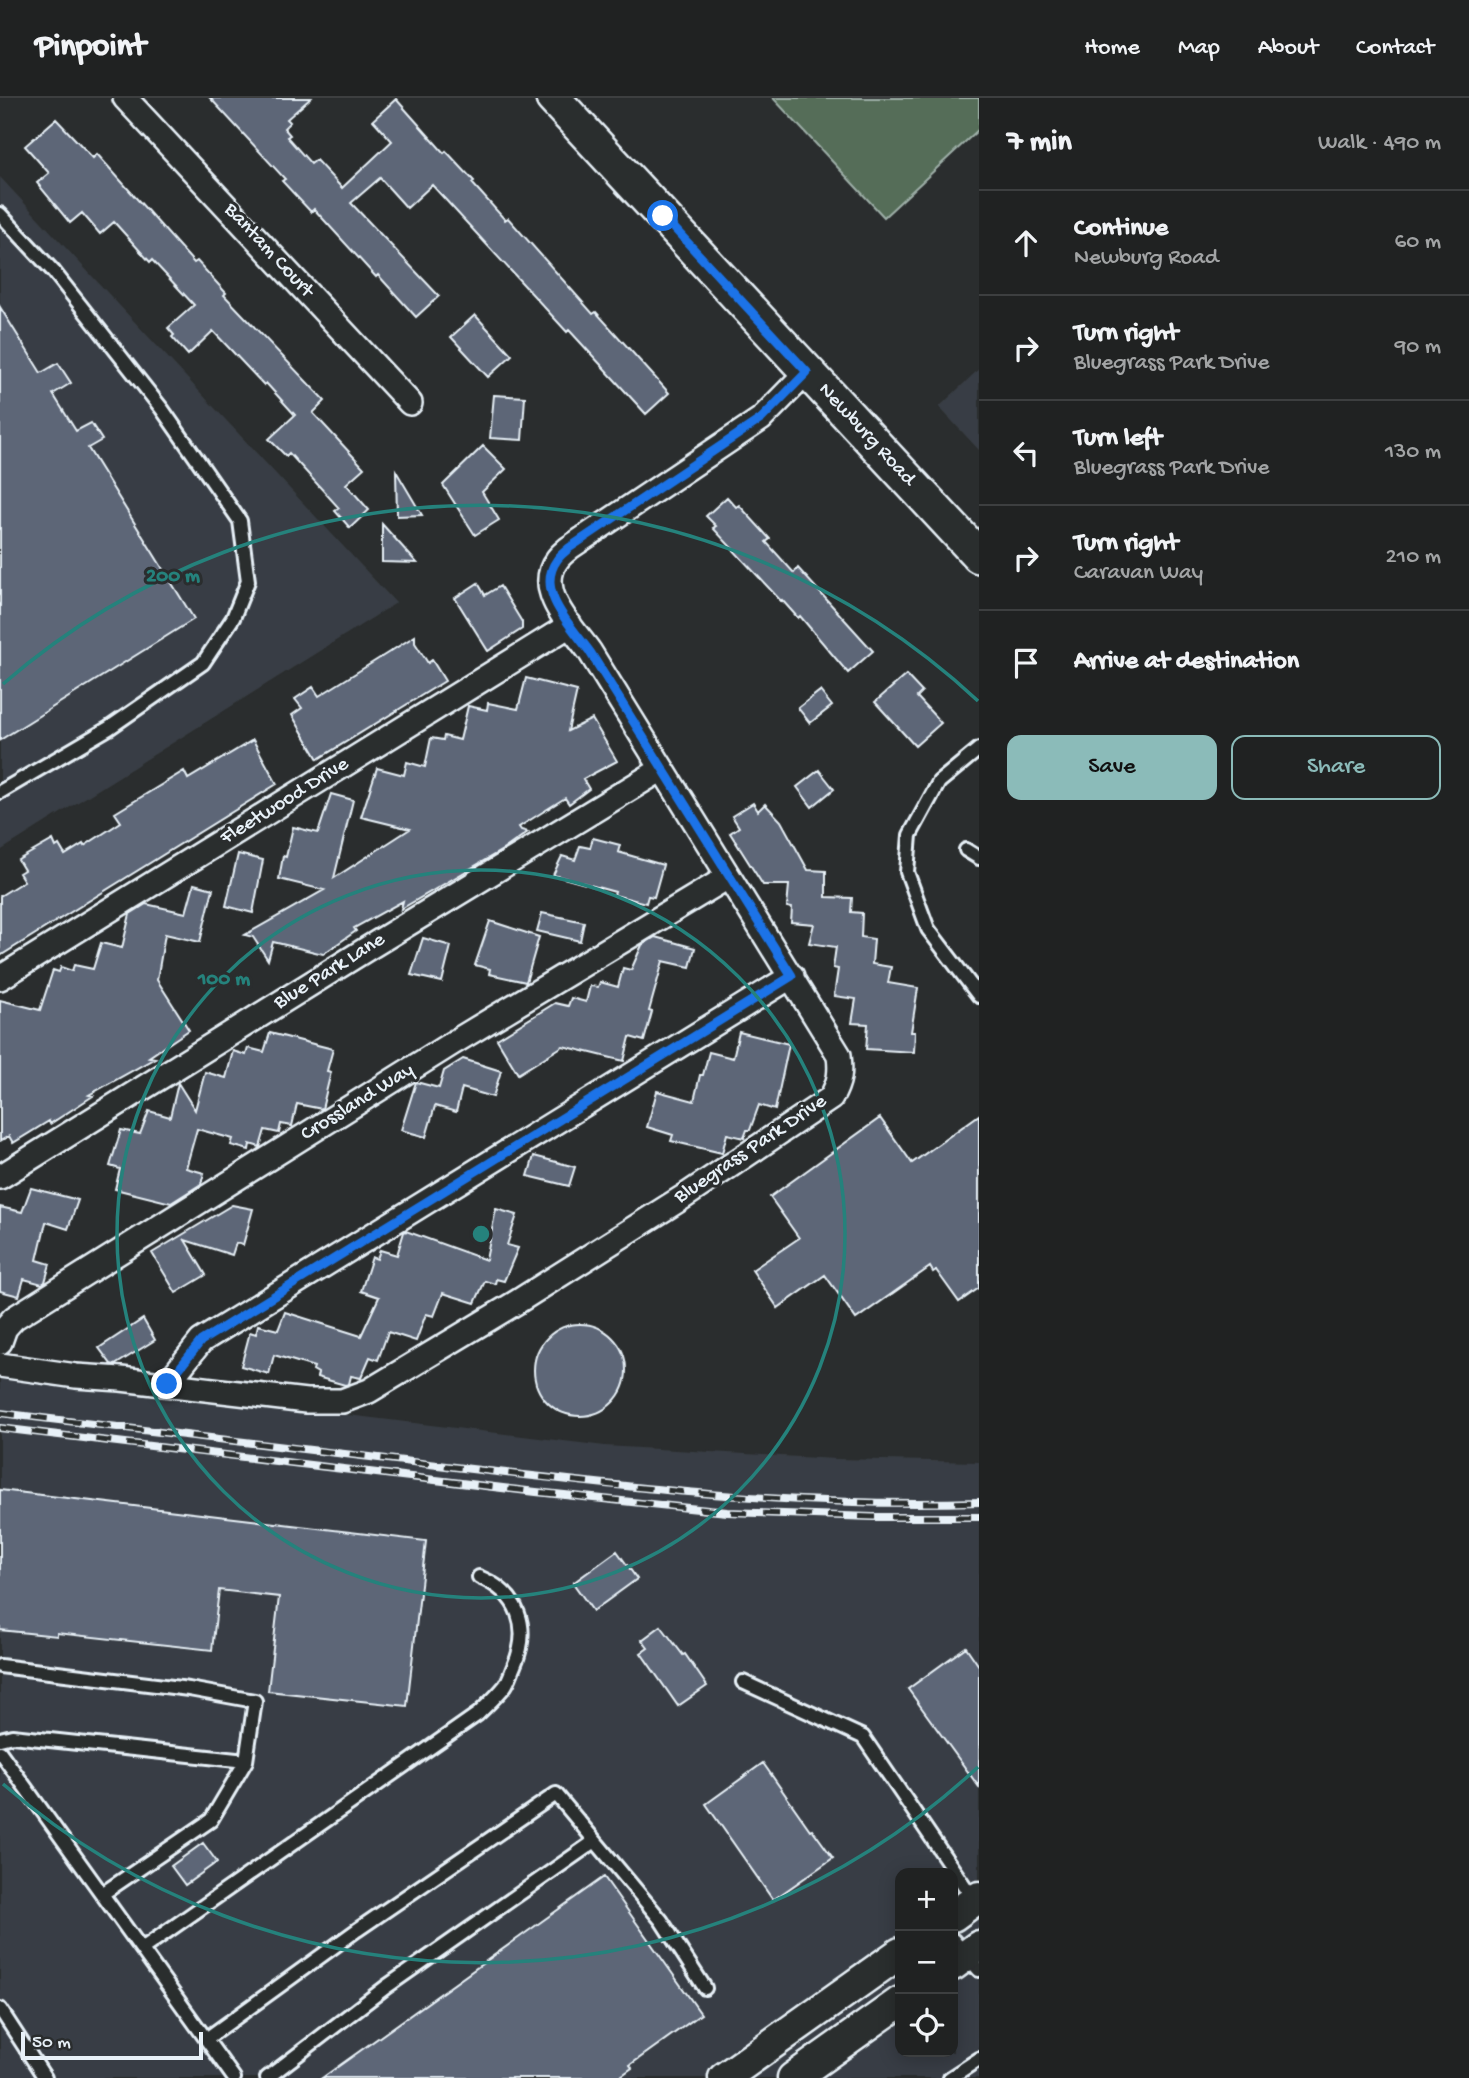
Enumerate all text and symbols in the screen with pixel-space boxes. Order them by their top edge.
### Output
text: Pinpoint [35,29,146,67]
text: Home [1084,34,1140,63]
text: Map [1178,34,1220,63]
text: About [1258,34,1318,63]
text: Contact [1356,34,1434,63]
text: 7 min [1007,126,1072,161]
text: Walk · 490 m [1318,130,1441,157]
street label: Bantam Court [217,198,320,305]
route start [647,200,678,231]
text: Continue [1074,214,1168,245]
icon: ahead [1007,224,1045,262]
text: 60 m [1395,229,1441,256]
text: Newburg Road [1074,245,1219,272]
text: Turn right [1074,319,1178,350]
icon: right [1007,329,1045,367]
text: 90 m [1395,334,1441,361]
text: Bluegrass Park Drive [1074,350,1269,377]
street label: Newburg Road [812,378,921,493]
text: Turn left [1074,424,1162,455]
icon: left [1007,434,1045,472]
text: 130 m [1385,439,1441,466]
text: Bluegrass Park Drive [1074,455,1269,482]
text: Turn right [1074,529,1178,560]
icon: right [1007,539,1045,577]
text: 210 m [1386,544,1441,571]
text: Caravan Way [1074,560,1203,587]
text: 200 m [146,565,200,590]
icon: arrive [1007,644,1045,682]
text: Arrive at destination [1074,647,1299,678]
button: Save [1007,735,1217,800]
button: Share [1231,735,1441,800]
street label: Fleetwood Drive [215,752,355,852]
street label: Blue Park Lane [269,927,391,1017]
text: 100 m [197,968,250,993]
street label: Crossland Way [297,1058,419,1148]
street label: Bluegrass Park Drive [669,1089,833,1211]
centre of rings [469,1222,493,1246]
route end [151,1368,182,1399]
map controls [895,1868,958,2057]
button: + [895,1868,958,1931]
button: − [895,1931,958,1994]
button: locate [895,1994,958,2057]
scale bar [21,2029,203,2061]
text: 50 m [32,2032,71,2055]

